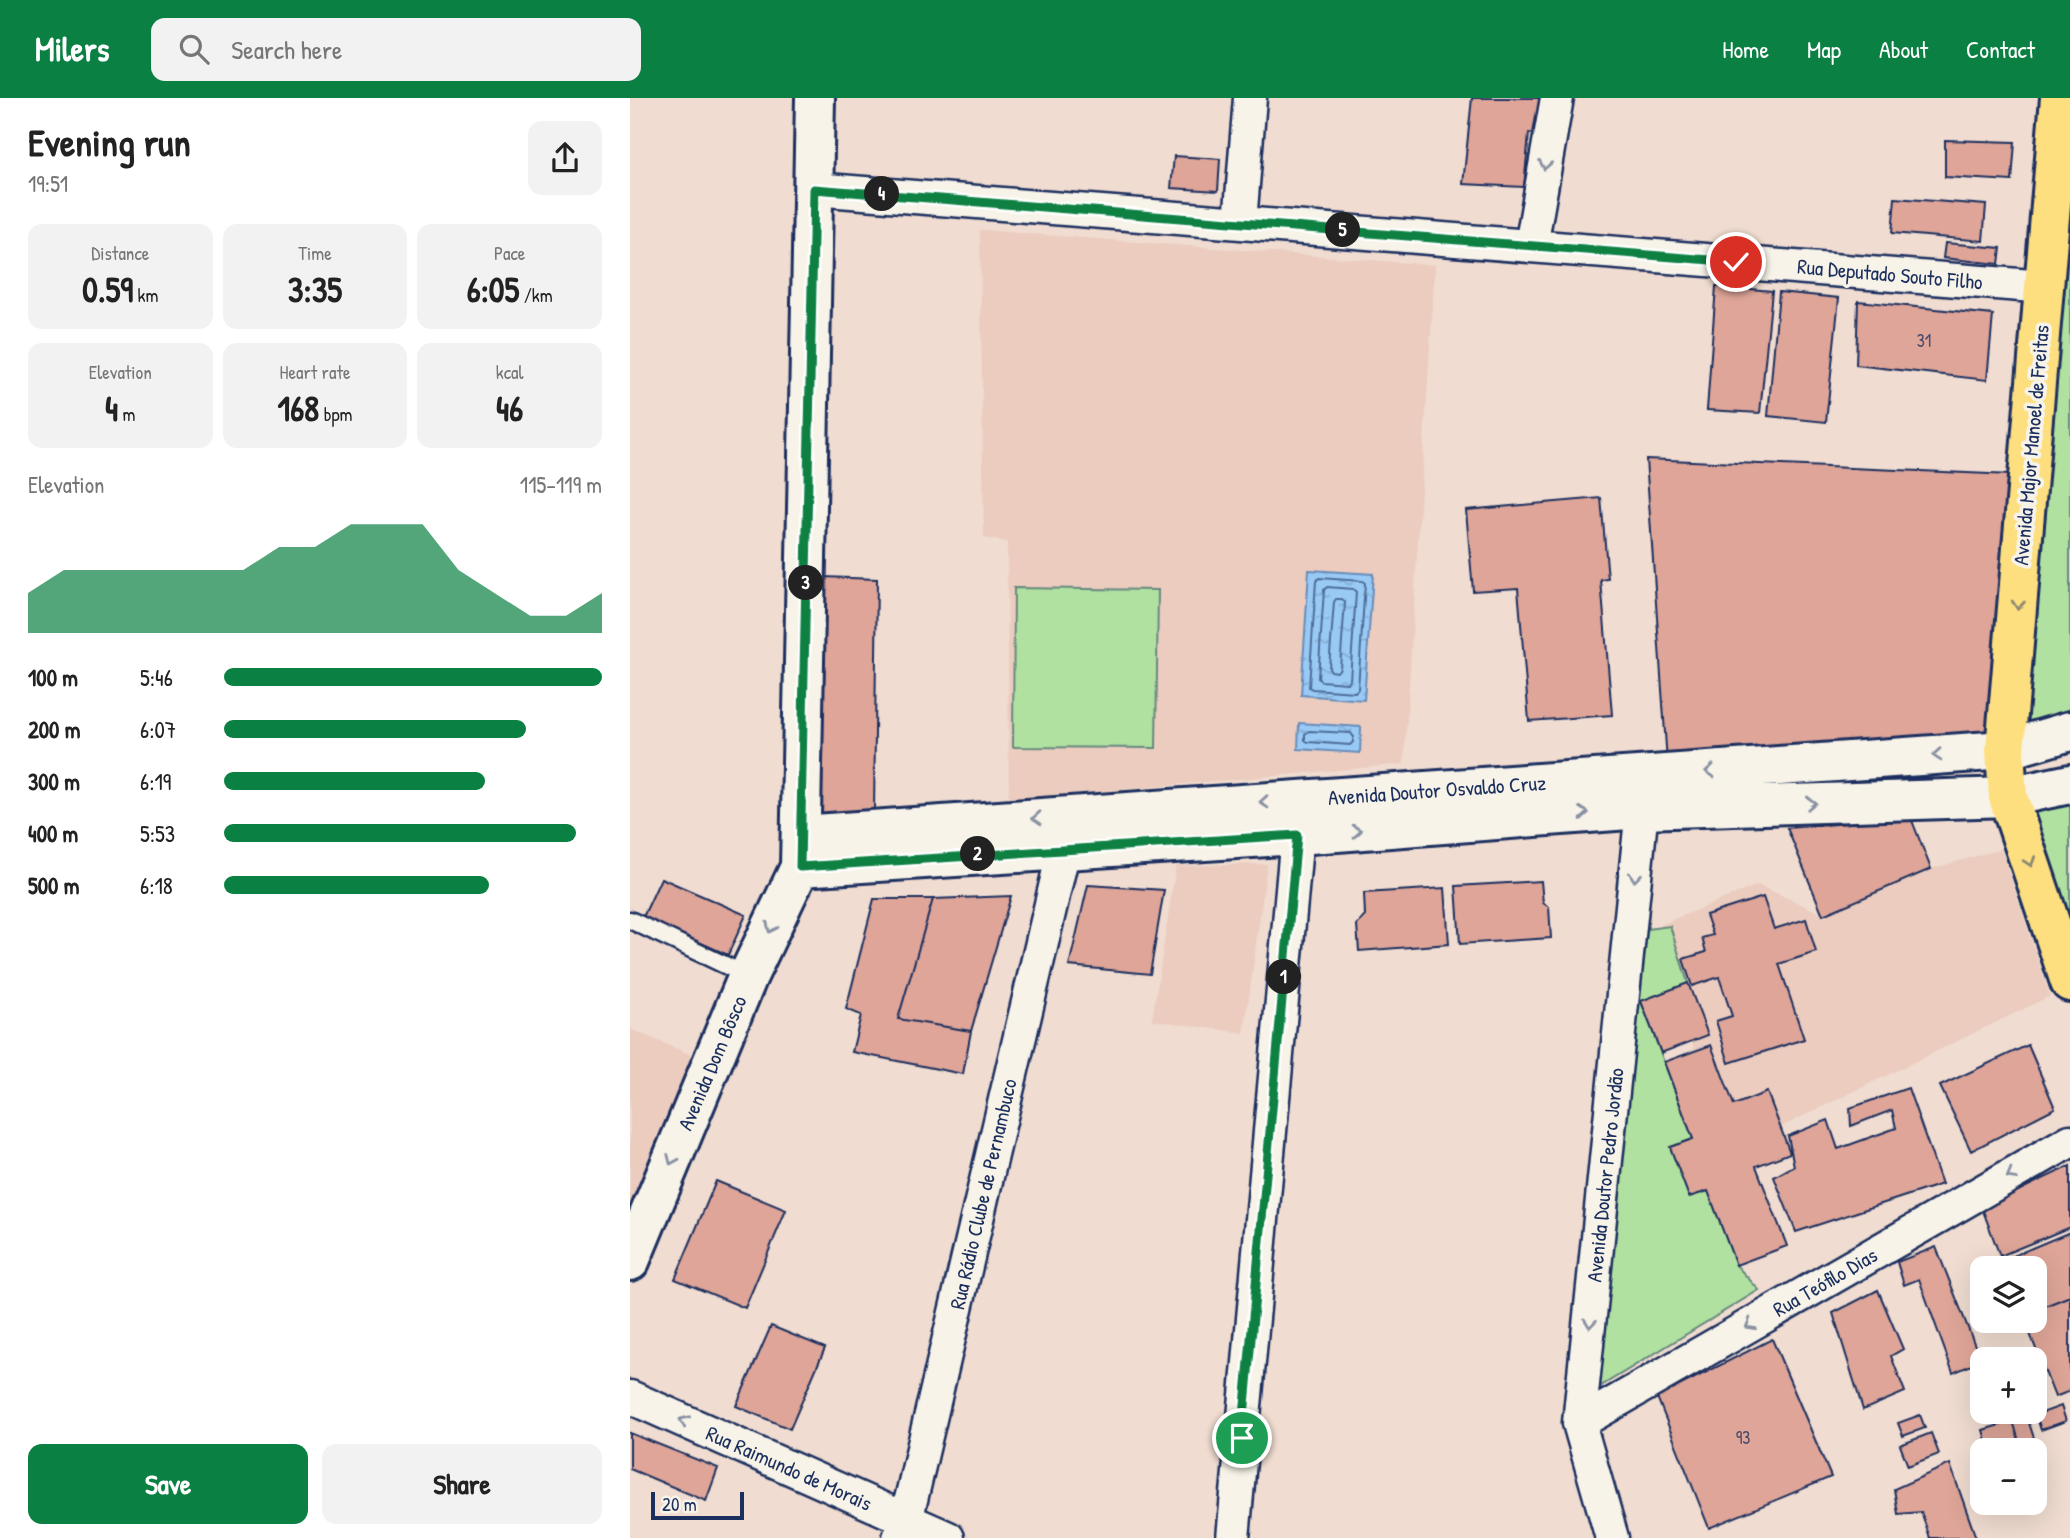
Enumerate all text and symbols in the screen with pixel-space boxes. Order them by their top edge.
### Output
search box [151,18,641,81]
text: Milers [35,27,109,71]
icon: search [175,30,213,68]
text: Search here [231,32,342,67]
text: Home [1722,33,1769,65]
text: Map [1807,33,1841,65]
text: About [1879,33,1928,65]
text: Contact [1966,33,2035,65]
text: Evening run [28,116,191,168]
button: share [528,121,602,195]
one-way arrow [1538,159,1553,171]
text: 19:51 [28,168,68,199]
pin: 4 [864,176,900,212]
text: 4 [878,180,885,206]
pin: 5 [1326,212,1360,248]
text: 5 [1338,216,1347,242]
pin [1706,232,1766,292]
text: Distance [91,240,149,266]
text: Time [298,240,332,266]
text: Pace [494,240,525,266]
icon: check [1717,243,1755,281]
street label: Rua Deputado Souto Filho [1796,251,1984,297]
text: 0.59 [82,266,133,313]
text: 3:35 [288,266,342,313]
text: 6:05 [467,266,519,313]
text: km [133,282,158,308]
text: /km [519,282,553,308]
street label: Avenida Major Manoel de Freitas [2006,324,2056,566]
house number: 31 [1917,328,1931,353]
text: Elevation [89,359,152,385]
text: Heart rate [280,359,350,385]
text: kcal [496,359,524,385]
text: 4 [105,385,118,432]
text: 168 [277,385,319,432]
text: 46 [496,385,523,432]
text: m [118,401,136,427]
text: bpm [319,401,353,427]
text: Elevation [28,469,104,500]
text: 115–119 m [520,469,602,500]
pin: 3 [788,566,824,601]
text: 3 [801,569,810,595]
one-way arrow [2011,600,2026,611]
text: 100 m [28,662,78,693]
text: 5:46 [140,662,173,693]
text: 200 m [28,714,80,745]
text: 6:07 [140,714,176,745]
one-way arrow [1932,747,1943,762]
one-way arrow [1705,763,1716,778]
text: 300 m [28,766,80,797]
text: 6:19 [140,766,171,797]
street label: Avenida Doutor Osvaldo Cruz [1327,768,1547,812]
one-way arrow [1258,794,1269,809]
one-way arrow [1806,796,1817,811]
one-way arrow [1579,806,1590,821]
one-way arrow [1031,810,1042,825]
text: 400 m [28,818,78,849]
text: 5:53 [140,818,175,849]
one-way arrow [1352,824,1363,839]
pin: 2 [960,836,996,872]
text: 2 [973,840,982,866]
one-way arrow [2021,855,2036,867]
text: 500 m [28,870,79,901]
text: 6:18 [140,870,173,901]
one-way arrow [1628,872,1643,883]
one-way arrow [765,921,779,933]
pin: 1 [1266,960,1302,994]
text: 1 [1280,963,1287,989]
street label: Avenida Dom Bôsco [671,991,753,1135]
street label: Avenida Doutor Pedro Jordão [1579,1067,1631,1283]
street label: Rua Rádio Clube de Pernambuco [942,1076,1024,1312]
one-way arrow [666,1153,680,1165]
one-way arrow [2005,1167,2018,1180]
street label: Rua Teófilo Dias [1768,1240,1882,1324]
map controls [1970,1256,2047,1515]
button: layers [1970,1256,2047,1333]
one-way arrow [1582,1317,1597,1328]
one-way arrow [1744,1317,1757,1330]
button: + [1970,1347,2047,1424]
pin [1212,1408,1272,1468]
one-way arrow [679,1415,691,1429]
street label: Rua Raimundo de Morais [702,1418,876,1518]
icon: arrive [1223,1419,1261,1457]
house number: 93 [1736,1425,1750,1450]
button: − [1970,1438,2047,1515]
button: Save [28,1444,308,1524]
button: Share [322,1444,602,1524]
scale bar [651,1489,744,1521]
text: 20 m [662,1491,697,1517]

